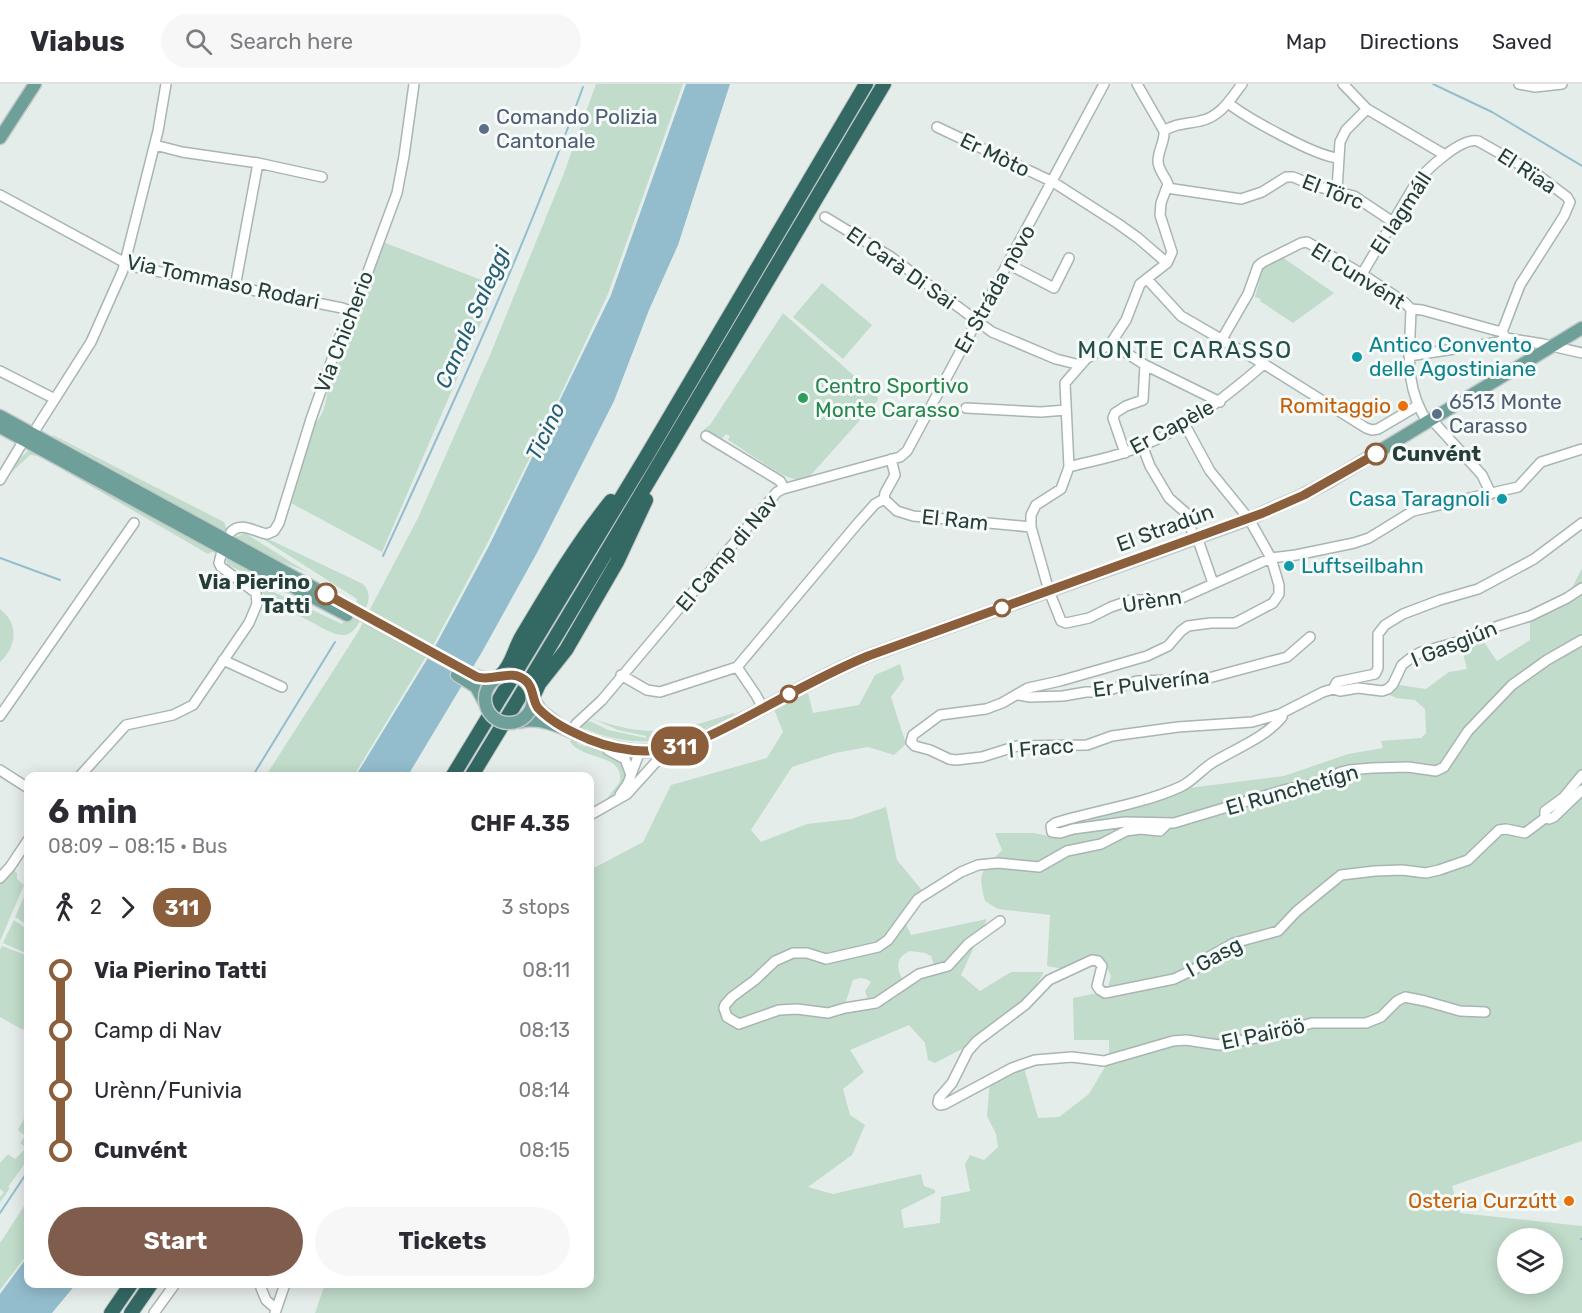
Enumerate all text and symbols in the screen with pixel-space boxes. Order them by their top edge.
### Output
search box [161,14,581,68]
text: Viabus [30,25,125,58]
icon: search [182,25,215,58]
text: Search here [230,28,353,55]
text: Map [1286,29,1327,54]
text: Directions [1360,29,1459,54]
text: Saved [1492,29,1552,54]
place label: Comando Polizia Cantonale [496,104,658,153]
marker: Comando Polizia Cantonale [477,122,491,136]
street label: Er Mòto [956,127,1034,182]
street label: El Rïaa [1493,142,1561,199]
street label: El Iagmáll [1365,167,1436,259]
street label: El Törc [1299,168,1368,215]
street label: Er Stráda nòvo [949,220,1040,357]
street label: El Carà Di Sai [842,221,961,314]
street label: El Cunvént [1307,237,1410,314]
water label: Canale Saleggi [429,241,516,392]
street label: Via Tommaso Rodari [124,249,322,314]
street label: Via Chicherio [309,267,378,396]
place label: Antico Convento delle Agostiniane [1369,332,1536,381]
district label: MONTE CARASSO [1077,336,1293,364]
marker: Antico Convento delle Agostiniane [1350,350,1364,364]
place label: Centro Sportivo Monte Carasso [815,373,969,422]
place label: 6513 Monte Carasso [1449,389,1562,438]
marker: Centro Sportivo Monte Carasso [796,391,810,405]
place label: Romitaggio [1280,393,1391,418]
street label: Er Capèle [1125,394,1218,459]
water label: Ticino [520,398,571,465]
marker: Romitaggio [1396,399,1410,413]
marker: 6513 Monte Carasso [1430,407,1444,421]
place label: Cunvént [1392,441,1481,466]
marker: Cunvént [1365,443,1387,465]
place label: Casa Taragnoli [1349,486,1490,511]
street label: El Camp di Nav [670,489,783,616]
marker: Casa Taragnoli [1495,492,1509,506]
street label: El Stradún [1113,498,1217,557]
street label: El Ram [920,504,990,535]
place label: Luftseilbahn [1301,553,1424,578]
marker: Luftseilbahn [1282,559,1296,573]
place label: Via Pierino Tatti [198,569,310,618]
marker: Via Pierino Tatti [315,583,337,605]
street label: Urènn [1120,583,1183,618]
unlabelled marker [993,599,1011,617]
street label: I Gasgiún [1407,615,1500,672]
street label: Er Pulverína [1091,663,1211,702]
unlabelled marker [780,685,798,703]
line badge: 311 [646,726,714,766]
street label: I Fracc [1007,732,1075,763]
text: 311 [663,734,697,759]
street label: El Runchetígn [1223,759,1361,820]
text: 6 min [48,792,137,831]
text: CHF 4.35 [470,810,570,837]
text: 08:09 – 08:15 · Bus [48,834,227,858]
icon: walk [48,891,81,924]
icon: forward [111,891,144,924]
text: 2 [90,895,102,919]
text: 311 [165,895,199,920]
text: 3 stops [501,895,570,919]
street label: I Gasg [1181,931,1246,982]
text: Via Pierino Tatti [94,957,267,984]
text: 08:11 [522,958,570,982]
street label: El Pairöö [1219,1012,1307,1055]
text: Camp di Nav [94,1017,222,1044]
text: 08:13 [519,1018,570,1042]
text: Urènn/Funivia [94,1077,242,1104]
text: 08:14 [518,1078,570,1102]
text: Cunvént [94,1137,187,1164]
text: 08:15 [519,1138,570,1162]
place label: Osteria Curzútt [1408,1188,1557,1213]
marker: Osteria Curzútt [1562,1194,1576,1208]
button: Start [48,1207,303,1276]
button: Tickets [315,1207,570,1276]
map controls [1497,1228,1563,1294]
button: layers [1497,1228,1563,1294]

